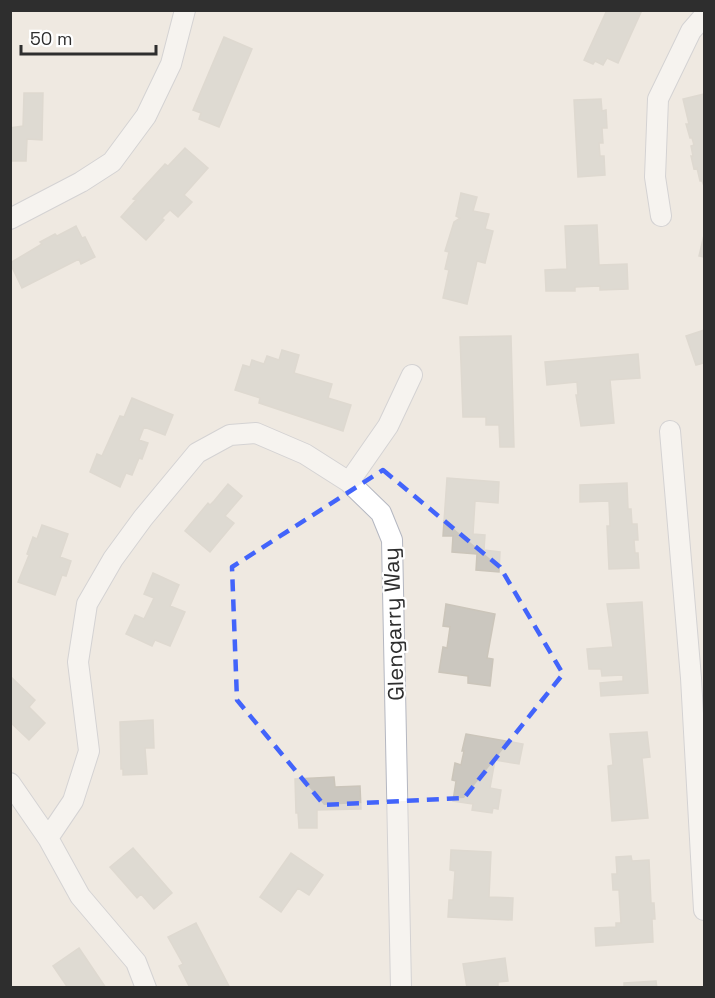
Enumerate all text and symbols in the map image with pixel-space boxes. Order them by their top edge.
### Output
scale bar [21,18,156,56]
text: 50 m [30,27,72,50]
street label: Glengarry Way [376,547,410,701]

